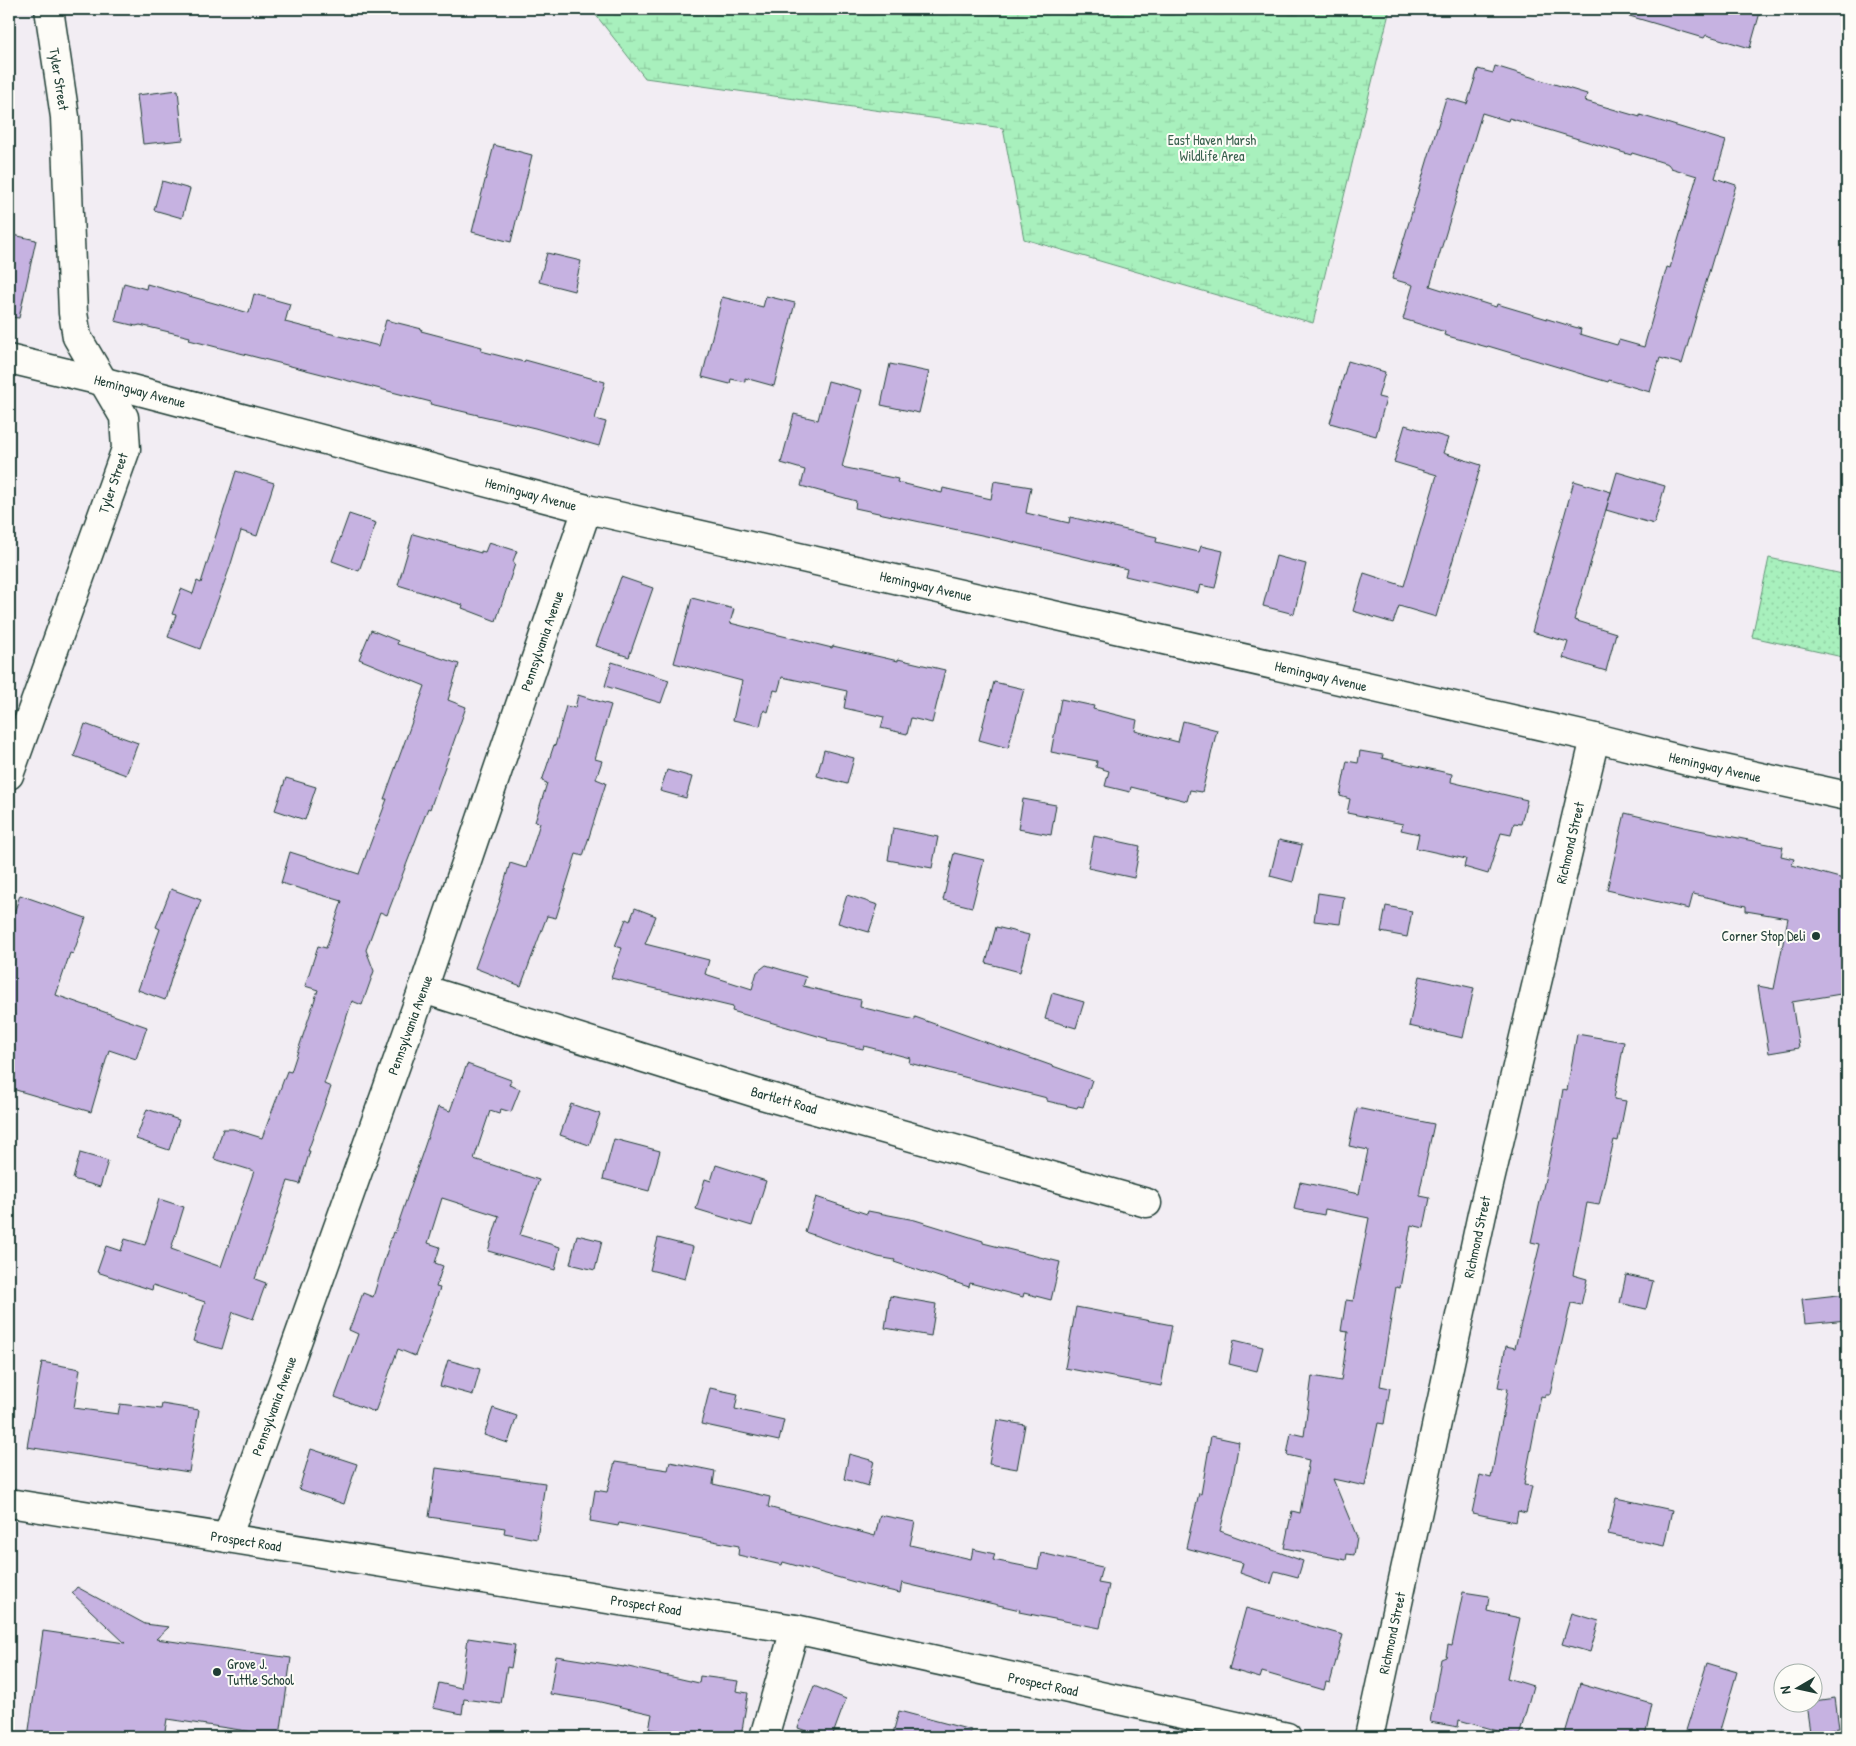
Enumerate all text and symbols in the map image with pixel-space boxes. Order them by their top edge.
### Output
street label: Tyler Street [44,46,74,112]
park label: East Haven Marsh Wildlife Area [1168,130,1256,165]
street label: Hemingway Avenue [92,369,188,413]
street label: Tyler Street [93,450,133,516]
street label: Hemingway Avenue [483,472,579,516]
street label: Hemingway Avenue [878,566,974,606]
street label: Pennsylvania Avenue [515,588,569,694]
street label: Hemingway Avenue [1273,656,1369,696]
street label: Hemingway Avenue [1667,747,1763,787]
street label: Richmond Street [1551,800,1588,886]
place label: Corner Stop Deli [1722,926,1806,946]
marker: Corner Stop Deli [1810,930,1822,942]
street label: Pennsylvania Avenue [383,972,437,1078]
street label: Bartlett Road [749,1081,820,1118]
street label: Richmond Street [1459,1194,1495,1280]
street label: Pennsylvania Avenue [247,1353,301,1459]
street label: Prospect Road [209,1526,283,1557]
street label: Prospect Road [609,1590,683,1621]
street label: Richmond Street [1374,1590,1410,1676]
place label: Grove J. Tuttle School [227,1654,294,1689]
north arrow [1774,1664,1824,1714]
marker: Grove J. Tuttle School [211,1666,223,1678]
street label: Prospect Road [1006,1667,1080,1701]
text: N [1775,1684,1795,1695]

